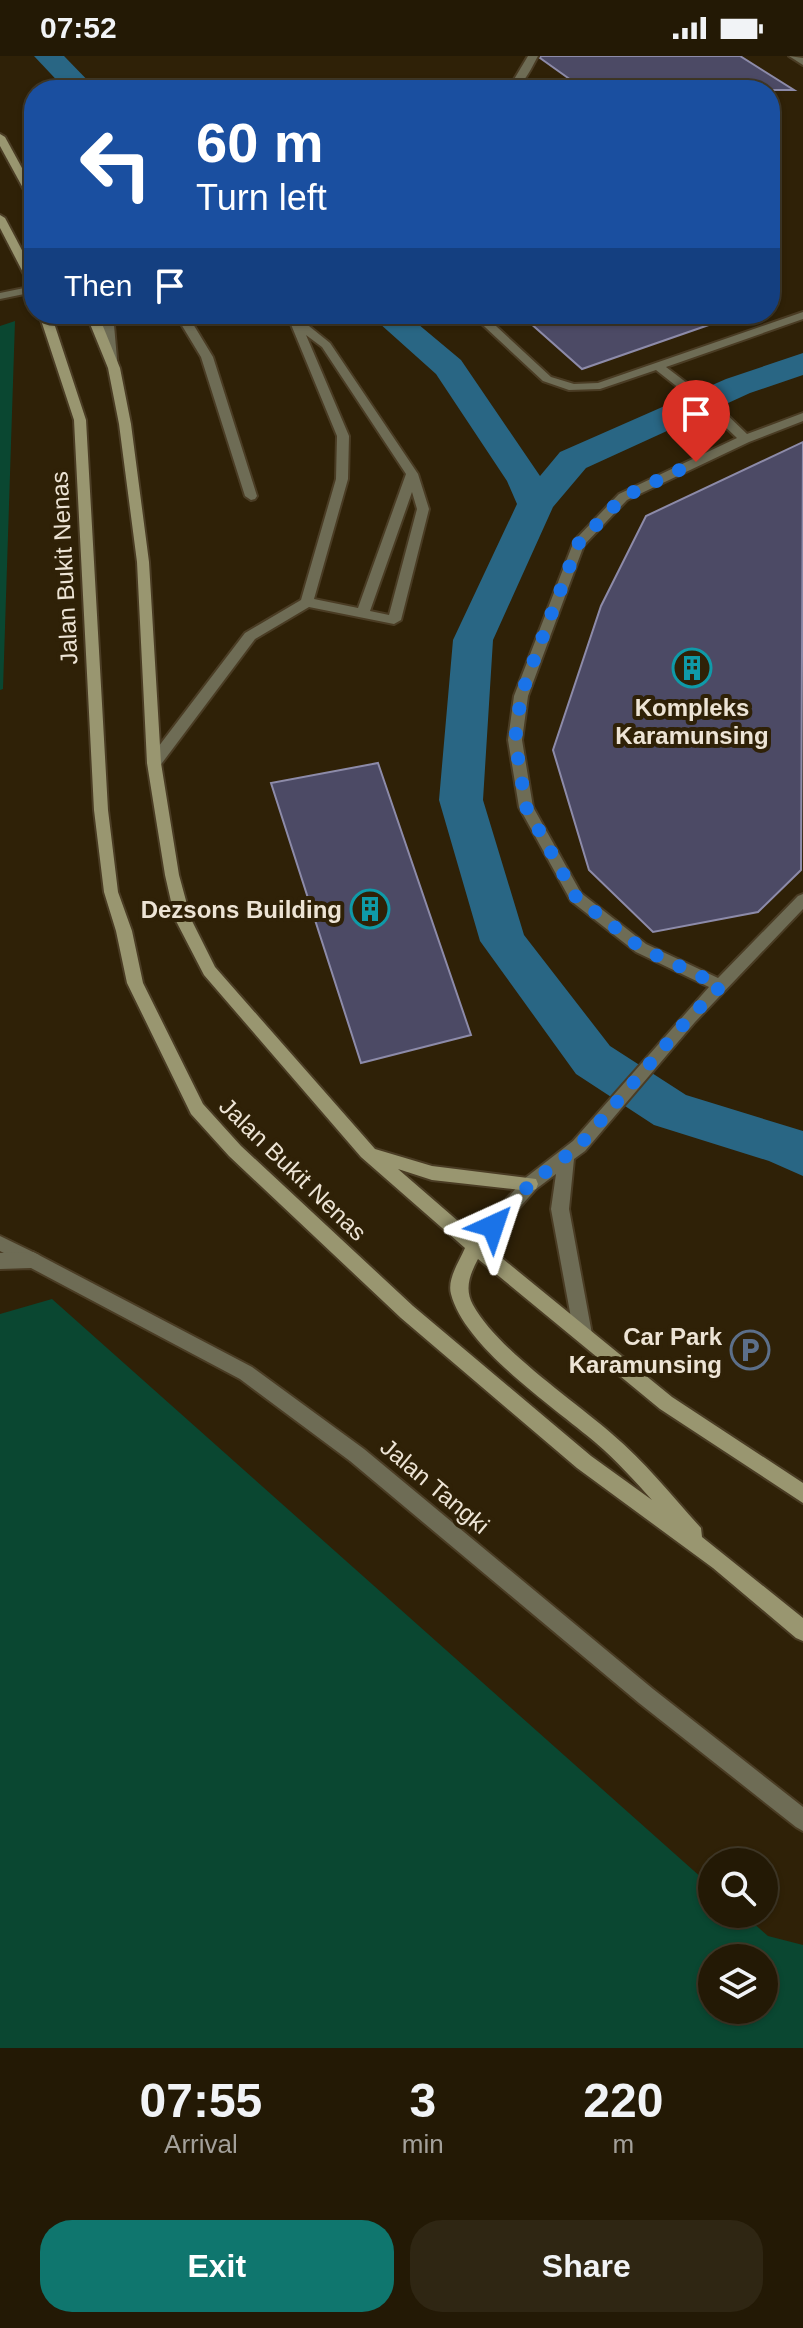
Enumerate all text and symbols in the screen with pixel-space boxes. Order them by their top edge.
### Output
text: 07:52 [40,11,117,44]
text: 60 m [196,111,324,174]
icon: left [64,112,168,216]
text: Turn left [196,177,327,218]
icon: arrive [148,264,192,308]
text: Then [64,269,132,302]
pin [662,380,730,462]
icon: arrive [674,392,718,436]
street label: Jalan Bukit Nenas [45,471,83,665]
building icon: Kompleks Karamunsing [671,647,713,689]
place label: Kompleks Karamunsing [615,694,769,749]
building icon: Dezsons Building [349,888,391,930]
place label: Dezsons Building [141,896,342,923]
street label: Jalan Bukit Nenas [214,1092,372,1246]
position arrow [451,1184,535,1268]
place label: Car Park Karamunsing [569,1323,723,1378]
parking icon: Car Park Karamunsing [729,1329,771,1371]
street label: Jalan Tangki [375,1433,495,1539]
map controls [698,1848,778,2024]
button: search [698,1848,778,1928]
button: layers [698,1944,778,2024]
text: 07:55 [140,2074,262,2127]
text: 3 [409,2074,436,2127]
text: 220 [583,2074,663,2127]
text: Arrival [164,2129,238,2159]
text: min [402,2129,444,2159]
text: m [613,2129,634,2159]
button: Exit [40,2220,394,2312]
button: Share [410,2220,763,2312]

